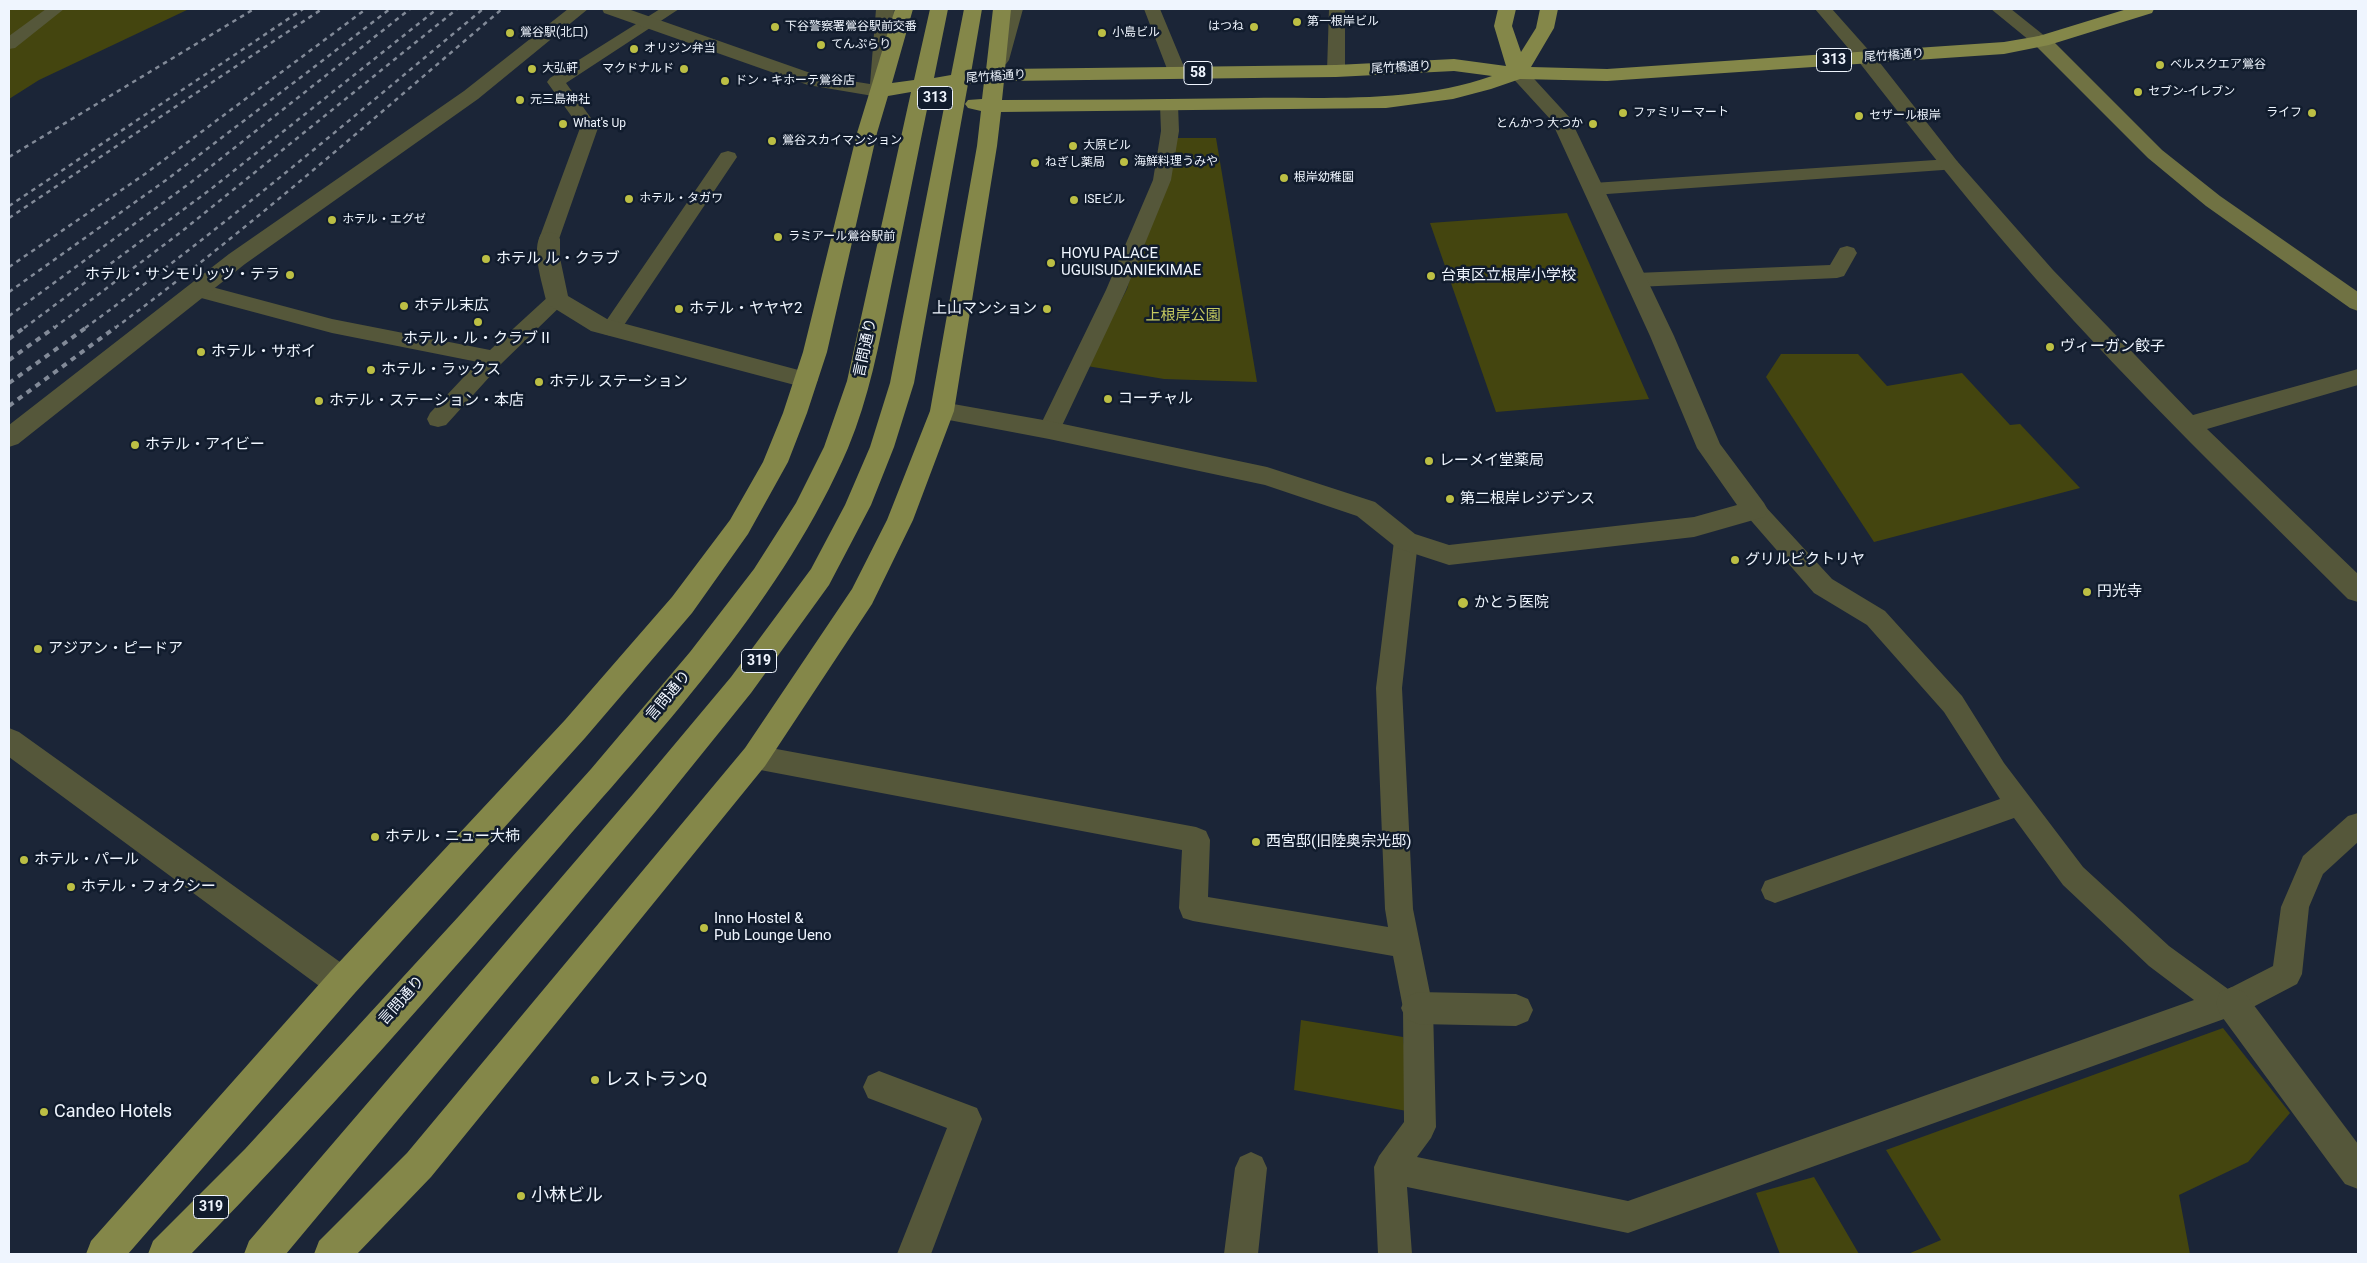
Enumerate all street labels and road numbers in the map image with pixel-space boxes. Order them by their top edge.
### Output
street label: 尾竹橋通り [1864,47,1924,65]
road number: 313 [1816,48,1852,72]
street label: 尾竹橋通り [1371,59,1431,77]
road number: 58 [1184,62,1212,84]
street label: 尾竹橋通り [966,68,1026,86]
road number: 313 [918,86,952,110]
street label: 言問通り [851,317,881,379]
road number: 319 [742,649,776,672]
street label: 言問通り [643,667,695,725]
street label: 言問通り [375,973,429,1029]
road number: 319 [194,1196,228,1218]

